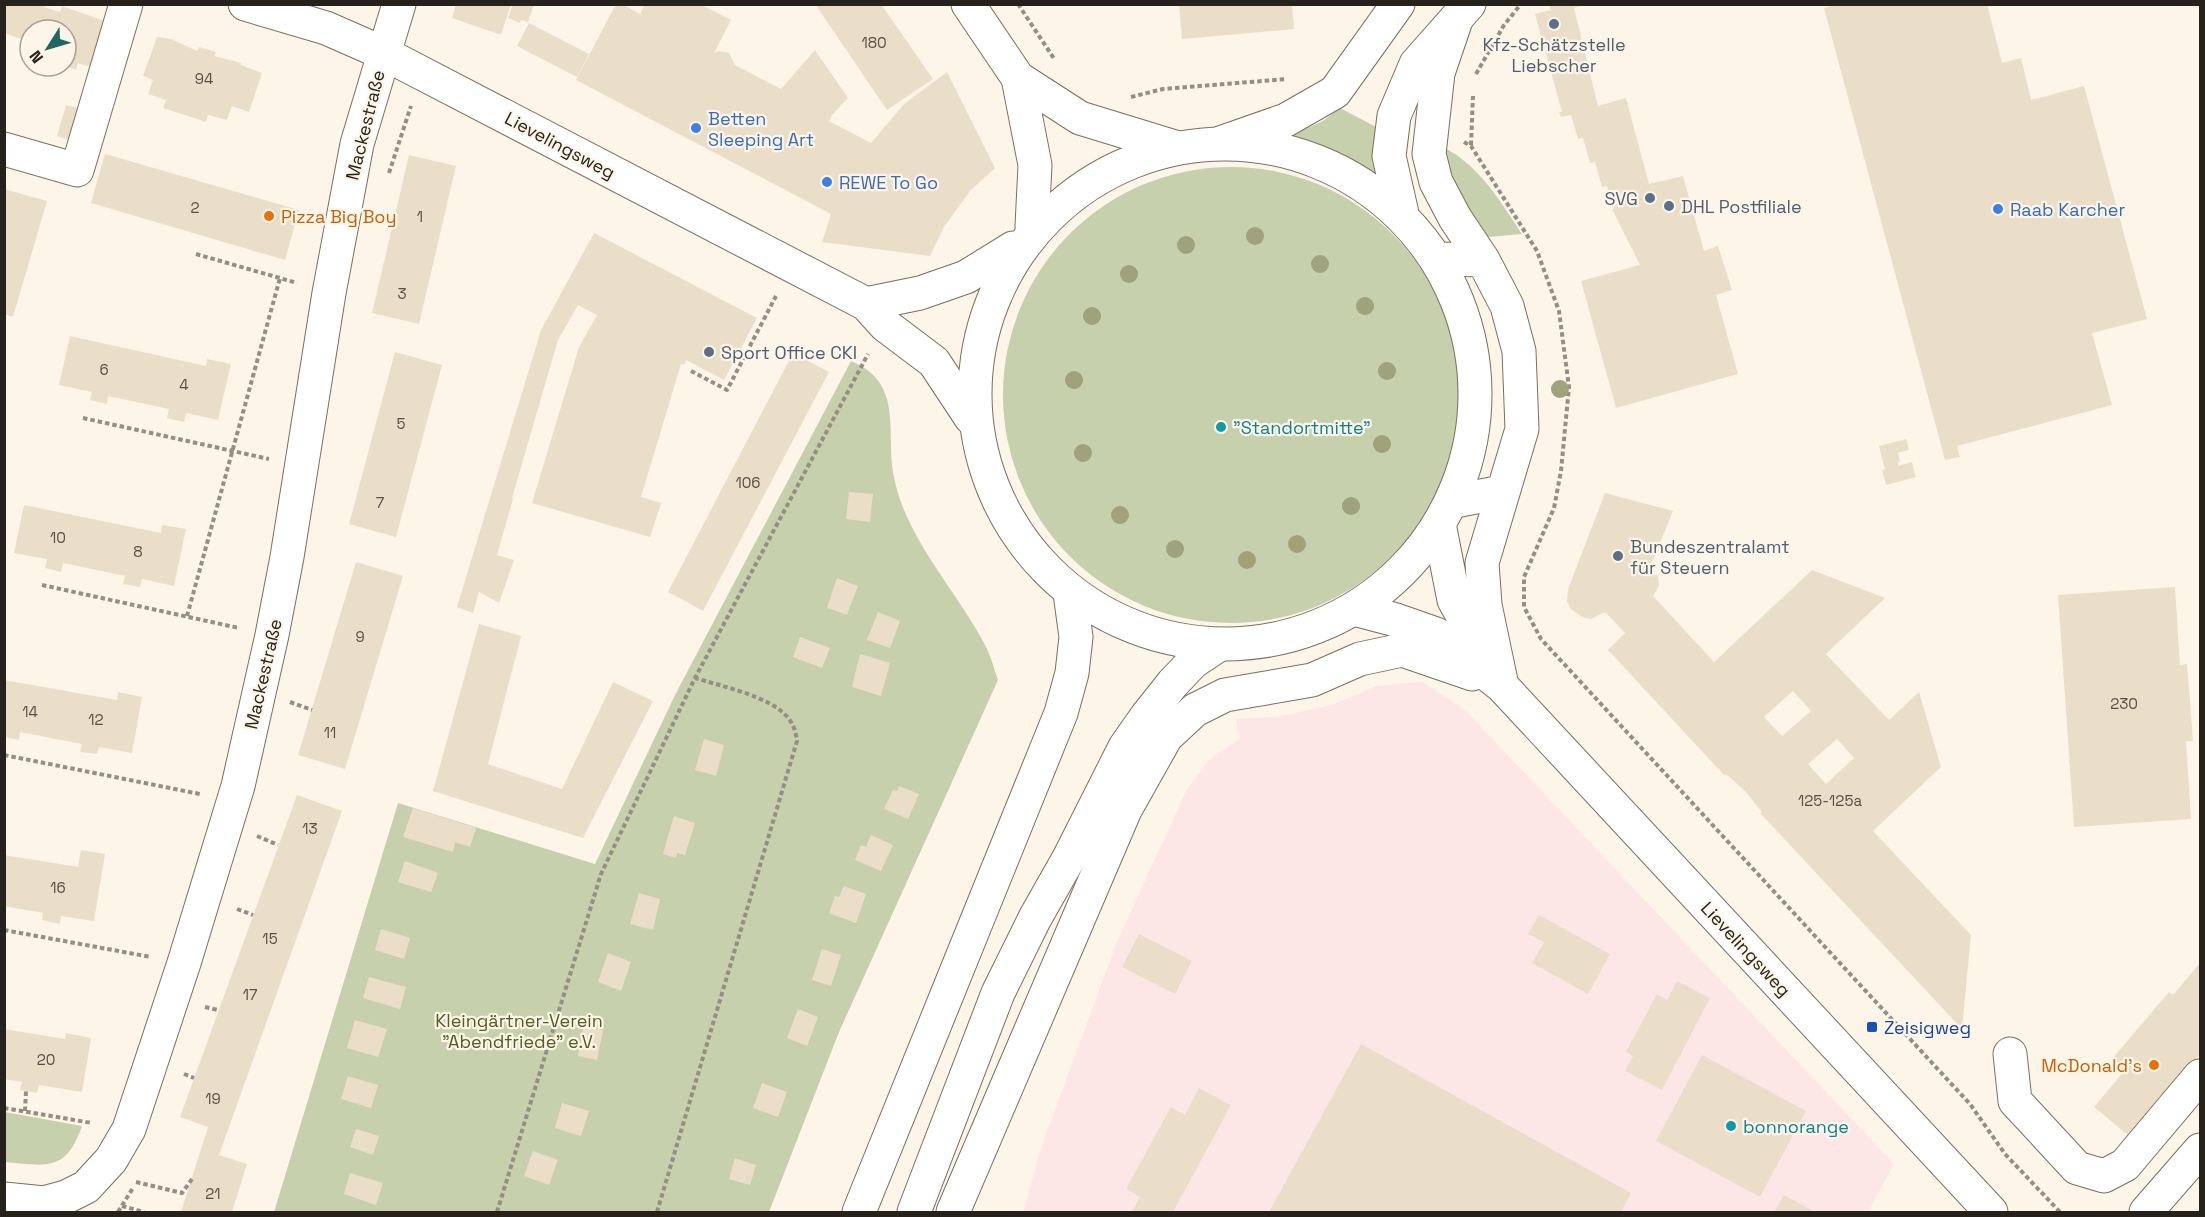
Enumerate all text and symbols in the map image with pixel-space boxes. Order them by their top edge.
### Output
marker: Kfz-Schätzstelle Liebscher [1547,17,1561,31]
north arrow [18,18,78,78]
house number: 180 [861,33,887,52]
place label: Kfz-Schätzstelle Liebscher [1482,33,1626,77]
text: N [25,46,48,67]
street label: Mackestraße [340,68,390,182]
house number: 94 [195,69,213,88]
street label: Lievelingsweg [501,106,619,184]
place label: Betten Sleeping Art [708,107,814,151]
marker: Betten Sleeping Art [689,121,703,135]
place label: REWE To Go [839,171,938,194]
marker: REWE To Go [820,175,834,189]
place label: SVG [1604,187,1638,210]
marker: SVG [1643,191,1657,205]
place label: DHL Postfiliale [1681,195,1802,218]
house number: 2 [190,198,200,217]
place label: Raab Karcher [2010,198,2126,221]
marker: DHL Postfiliale [1662,199,1676,213]
marker: Raab Karcher [1991,202,2005,216]
place label: Pizza Big Boy [281,205,396,228]
house number: 1 [417,207,423,226]
marker: Pizza Big Boy [262,209,276,223]
house number: 3 [397,284,407,303]
place label: Sport Office CKI [721,341,857,364]
marker: Sport Office CKI [702,345,716,359]
house number: 6 [99,360,109,379]
house number: 4 [179,375,189,394]
house number: 5 [397,414,406,433]
place label: "Standortmitte" [1233,416,1371,439]
marker: "Standortmitte" [1214,420,1228,434]
house number: 106 [735,473,761,492]
house number: 7 [376,493,384,512]
house number: 10 [50,528,66,547]
place label: Bundeszentralamt für Steuern [1630,535,1790,579]
house number: 8 [133,542,143,561]
marker: Bundeszentralamt für Steuern [1611,549,1625,563]
street label: Mackestraße [239,617,287,731]
house number: 9 [355,627,365,646]
house number: 230 [2110,694,2138,713]
house number: 14 [22,702,38,721]
house number: 12 [88,710,104,729]
house number: 11 [324,723,336,742]
house number: 125-125a [1798,791,1862,810]
house number: 13 [302,819,318,838]
house number: 16 [50,878,66,897]
street label: Lievelingsweg [1696,897,1796,1001]
house number: 15 [262,929,278,948]
house number: 17 [243,985,257,1004]
park label: Kleingärtner-Verein "Abendfriede" e.V. [435,1009,603,1053]
place label: Zeisigweg [1884,1016,1971,1039]
marker: Zeisigweg [1865,1020,1879,1034]
house number: 20 [37,1050,55,1069]
place label: McDonald's [2041,1054,2142,1077]
marker: McDonald's [2147,1058,2161,1072]
house number: 19 [205,1089,221,1108]
place label: bonnorange [1743,1115,1849,1138]
marker: bonnorange [1724,1119,1738,1133]
house number: 21 [205,1184,221,1203]

